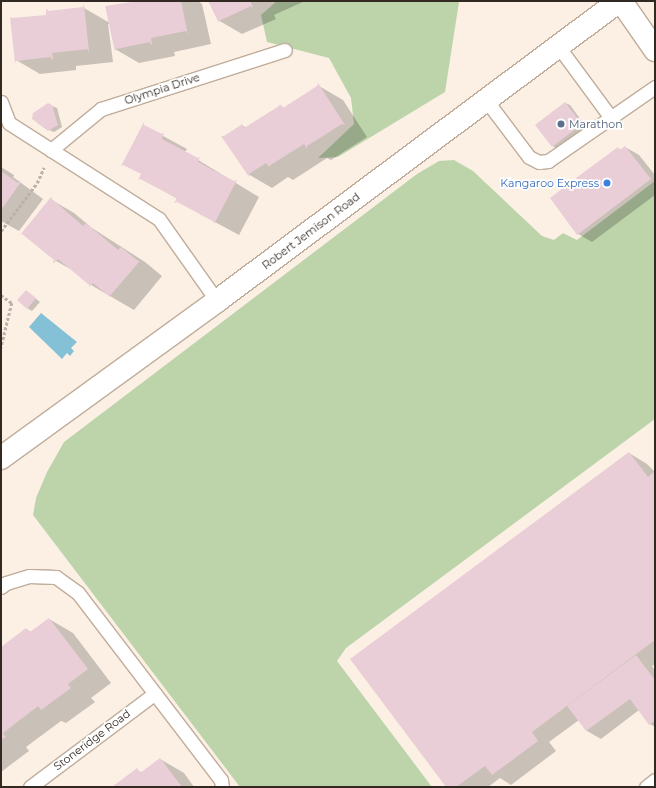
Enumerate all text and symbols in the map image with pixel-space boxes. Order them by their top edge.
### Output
street label: Olympia Drive [123,71,201,107]
place label: Marathon [569,117,623,131]
marker: Marathon [556,119,566,129]
place label: Kangaroo Express [500,176,599,190]
marker: Kangaroo Express [602,178,612,188]
street label: Robert Jemison Road [260,190,362,272]
street label: Stoneridge Road [51,707,133,773]

